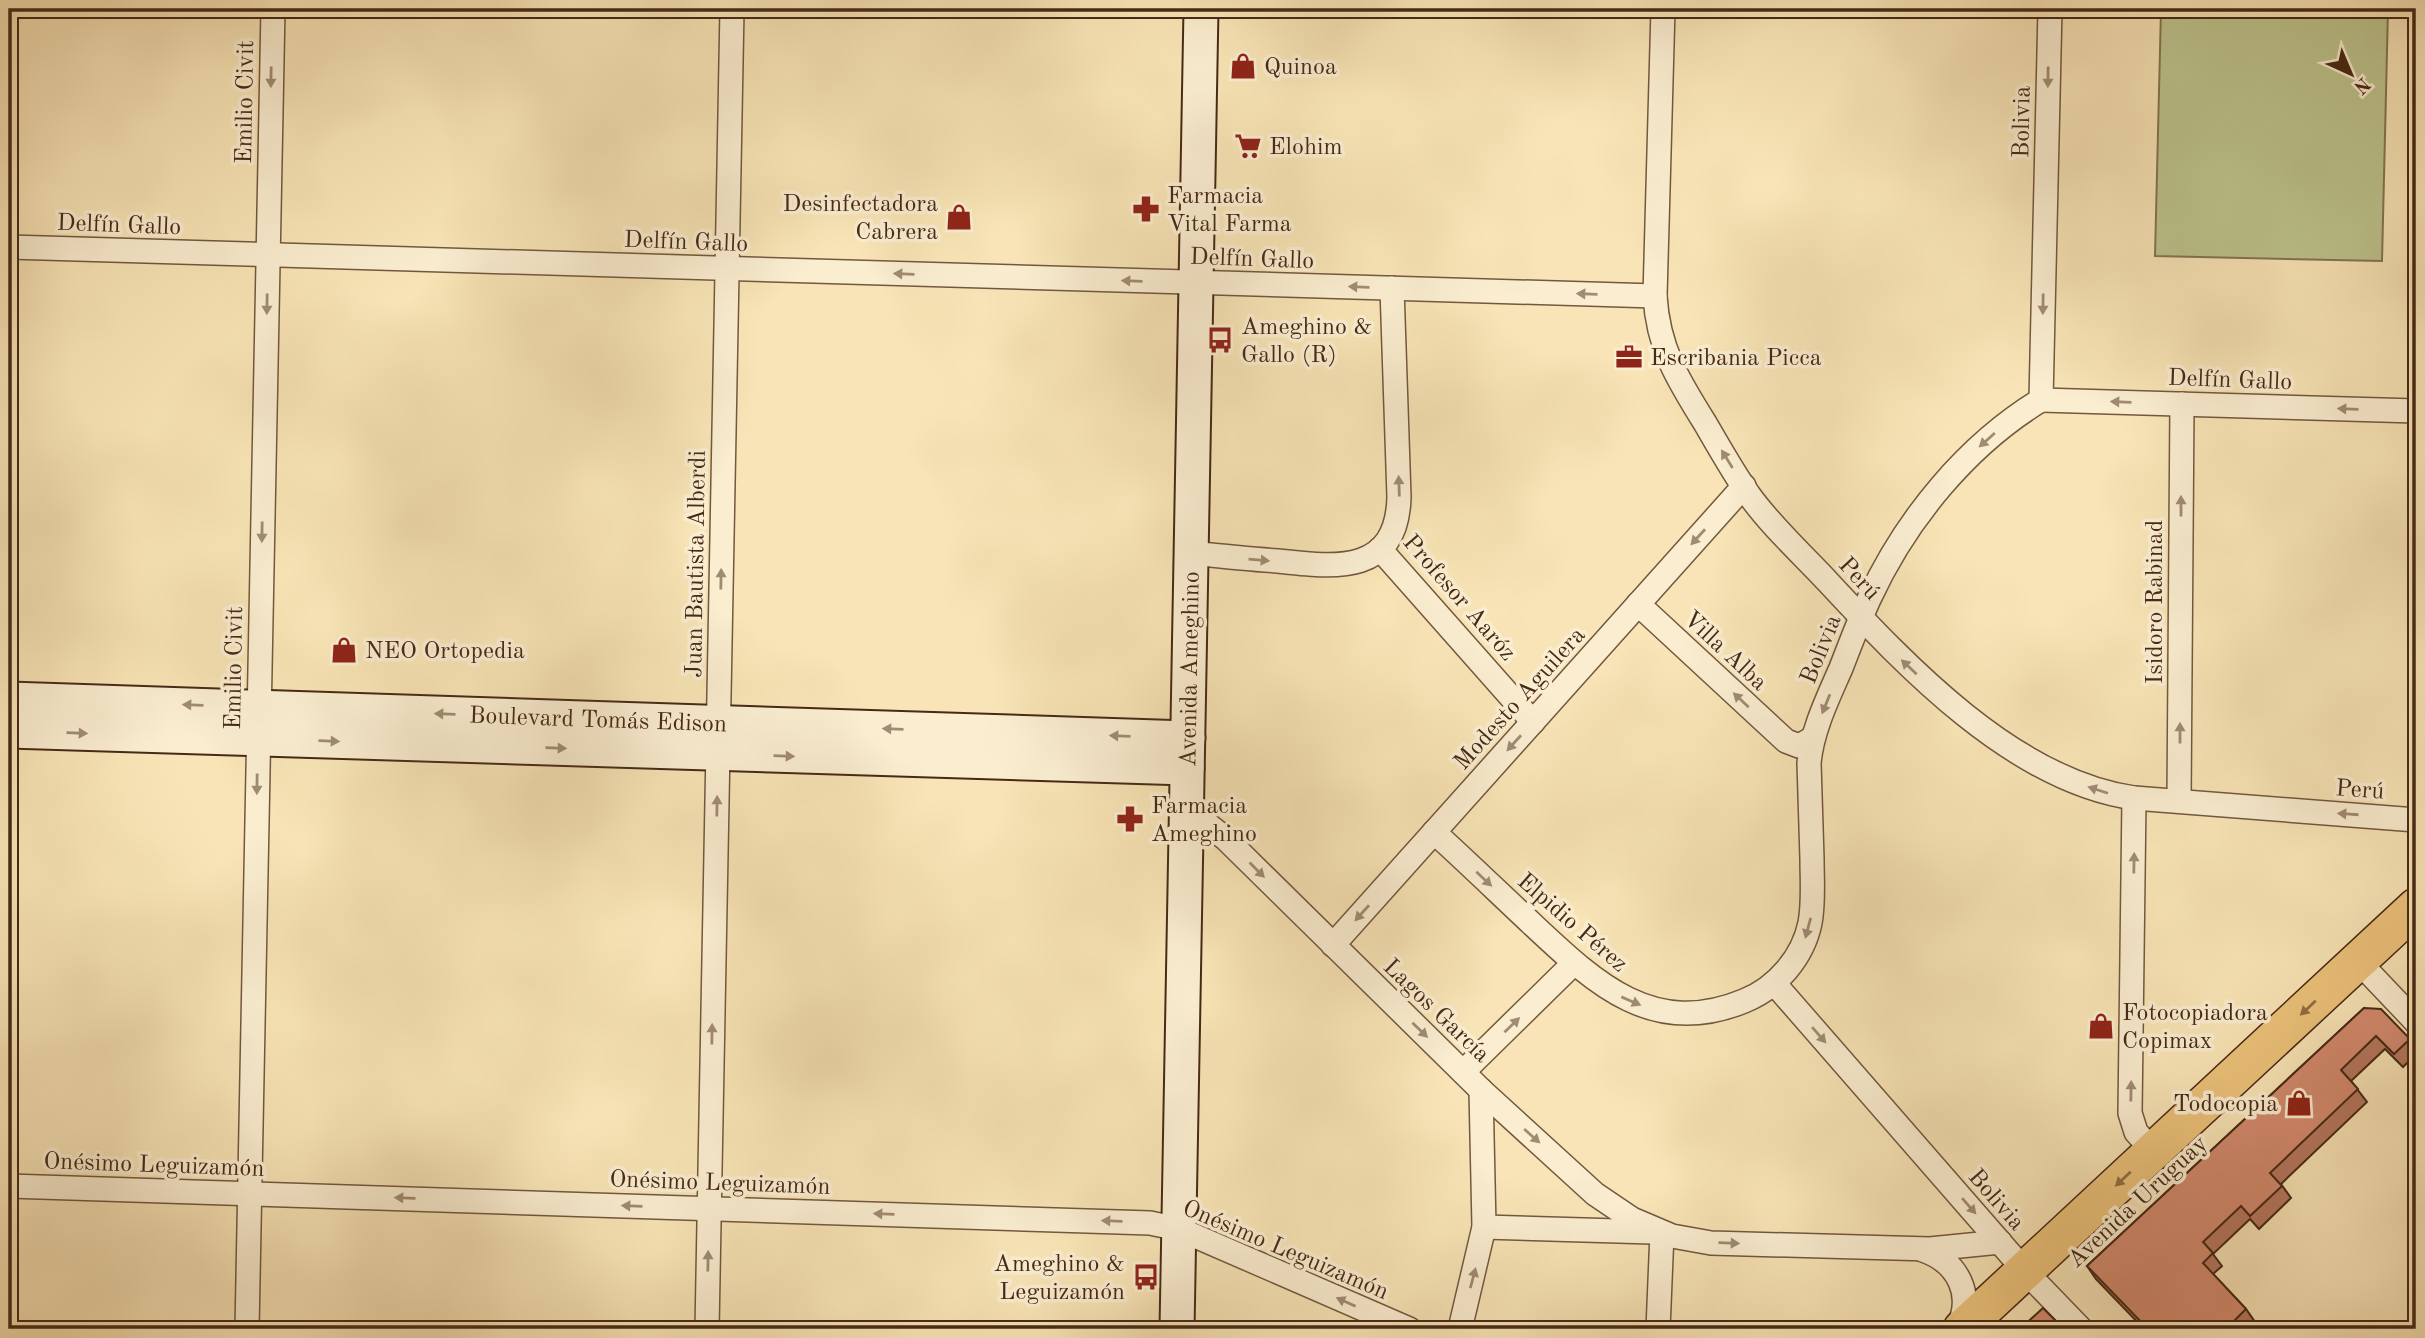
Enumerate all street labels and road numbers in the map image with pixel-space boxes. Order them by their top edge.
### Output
street label: Emilio Civit [233,40,259,164]
street label: Bolivia [2010,85,2036,158]
street label: Delfín Gallo [56,212,181,240]
street label: Delfín Gallo [623,229,748,257]
street label: Delfín Gallo [1189,246,1314,274]
street label: Delfín Gallo [2167,367,2292,395]
street label: Juan Bautista Alberdi [683,450,711,678]
street label: Isidoro Rabinad [2144,520,2168,684]
street label: Profesor Aaróz [1397,531,1520,666]
street label: Perú [1833,553,1884,606]
street label: Avenida Ameghino [1177,571,1205,767]
street label: Emilio Civit [222,606,248,730]
street label: Villa Alba [1678,607,1771,696]
street label: Bolivia [1797,612,1847,688]
street label: Modesto Aguilera [1450,623,1591,775]
street label: Boulevard Tomás Edison [469,705,727,737]
street label: Perú [2335,777,2385,805]
street label: Elpidio Pérez [1512,869,1631,978]
street label: Lagos García [1378,955,1494,1068]
street label: Avenida Uruguay [2064,1132,2213,1273]
street label: Onésimo Leguizamón [43,1150,265,1182]
street label: Bolivia [1963,1165,2028,1236]
street label: Onésimo Leguizamón [609,1168,831,1200]
street label: Onésimo Leguizamón [1179,1197,1392,1305]

